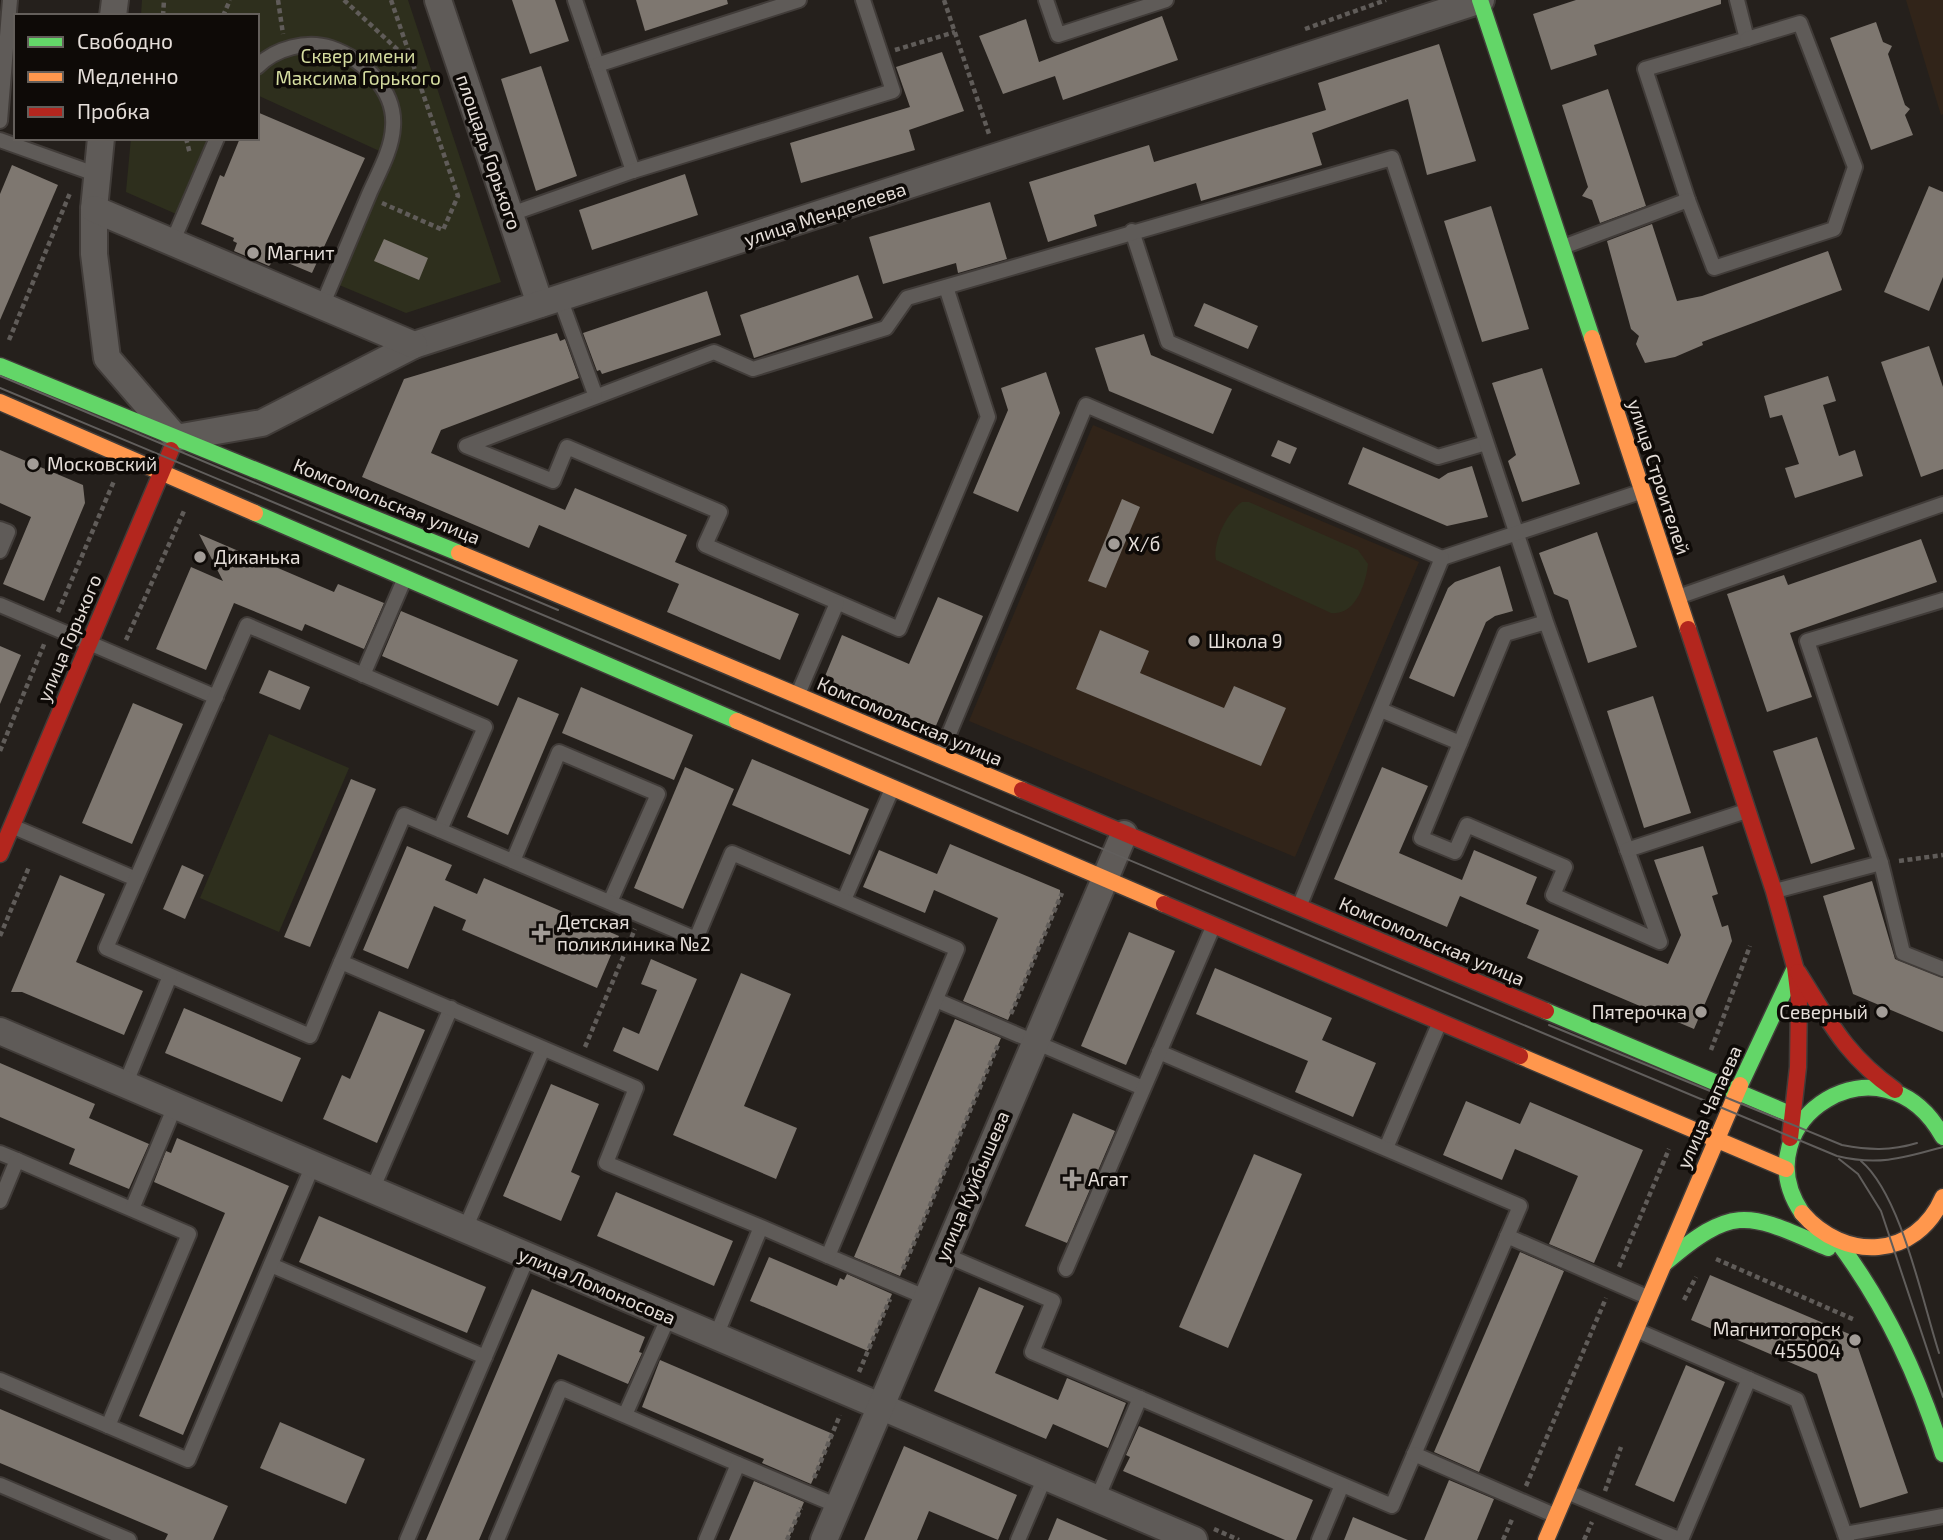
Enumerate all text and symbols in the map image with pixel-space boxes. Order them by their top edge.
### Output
legend [14,14,259,140]
text: Свободно [77,28,173,53]
park label: Сквер имени Максима Горького [275,44,441,89]
text: Медленно [77,63,179,88]
street label: площадь Горького [452,71,527,233]
text: Пробка [77,98,150,123]
street label: улица Менделеева [741,176,909,252]
place label: Магнит [267,241,334,264]
marker: Магнит [245,245,261,261]
street label: улица Строителей [1623,396,1695,558]
place label: Московский [47,452,157,475]
street label: Комсомольская улица [290,453,484,549]
marker: Московский [25,456,41,472]
place label: Х/б [1128,532,1160,555]
marker: Х/б [1106,536,1122,552]
place label: Диканька [214,545,301,568]
marker: Диканька [192,549,208,565]
street label: улица Горького [31,571,107,705]
place label: Школа 9 [1208,629,1283,652]
marker: Школа 9 [1186,633,1202,649]
street label: Комсомольская улица [814,671,1006,771]
street label: Комсомольская улица [1336,891,1528,991]
place label: Детская поликлиника №2 [557,910,711,955]
marker: Детская поликлиника №2 [531,923,551,943]
place label: Пятерочка [1592,1000,1687,1023]
place label: Северный [1779,1000,1868,1023]
marker: Пятерочка [1693,1004,1709,1020]
marker: Северный [1874,1004,1890,1020]
street label: улица Чапаева [1671,1042,1747,1172]
street label: улица Куйбышева [930,1107,1014,1265]
place label: Агат [1088,1167,1128,1190]
marker: Агат [1062,1169,1082,1189]
street label: улица Ломоносова [515,1242,679,1330]
place label: Магнитогорск 455004 [1713,1317,1841,1362]
marker: Магнитогорск 455004 [1847,1332,1863,1348]

